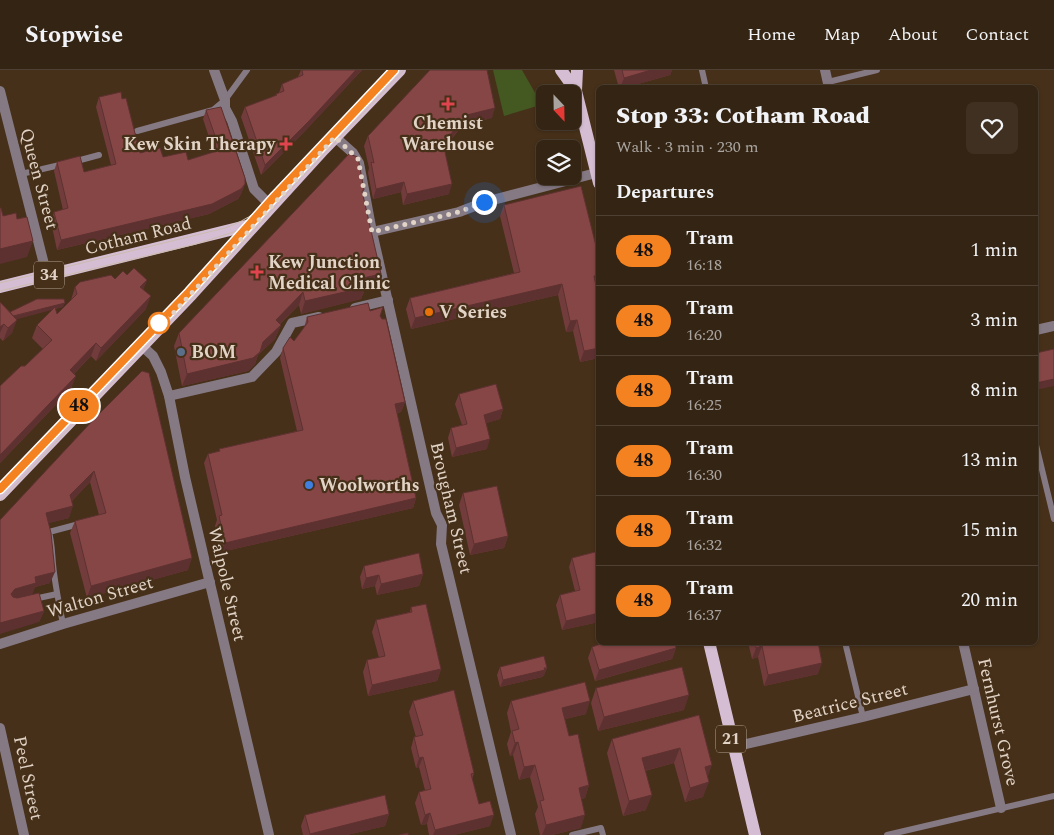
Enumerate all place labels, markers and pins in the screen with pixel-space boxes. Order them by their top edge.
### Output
marker: Chemist Warehouse [442,98,454,110]
place label: Chemist Warehouse [402,110,494,158]
place label: Kew Skin Therapy [123,131,276,158]
marker: Kew Skin Therapy [279,137,293,151]
place label: Kew Junction Medical Clinic [268,249,391,297]
marker: Kew Junction Medical Clinic [250,265,264,279]
place label: V Series [439,299,507,326]
marker: V Series [423,306,435,318]
unlabelled marker [148,312,170,334]
place label: BOM [191,339,236,366]
marker: BOM [175,346,187,358]
place label: Woolworths [319,472,420,499]
marker: Woolworths [303,479,315,491]

